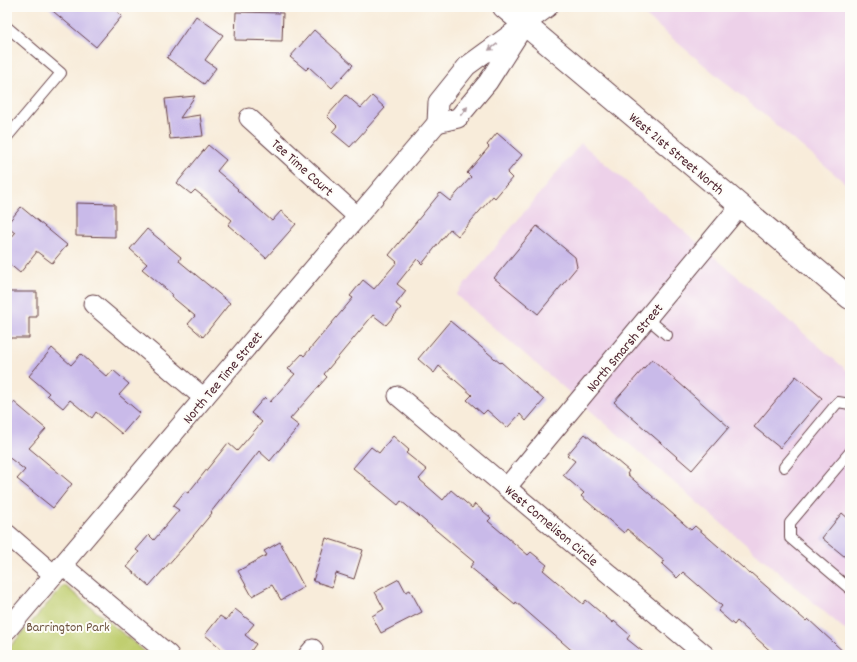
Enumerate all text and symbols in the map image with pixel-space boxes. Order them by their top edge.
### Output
one-way arrow [488,43,498,51]
one-way arrow [459,106,468,117]
street label: West 21st Street North [624,109,728,200]
street label: Tee Time Court [266,135,337,202]
street label: North Smarsh Street [582,300,669,397]
street label: North Tee Time Street [179,328,268,429]
street label: West Cornelison Circle [500,481,602,572]
park label: Barrington Park [26,618,110,638]

